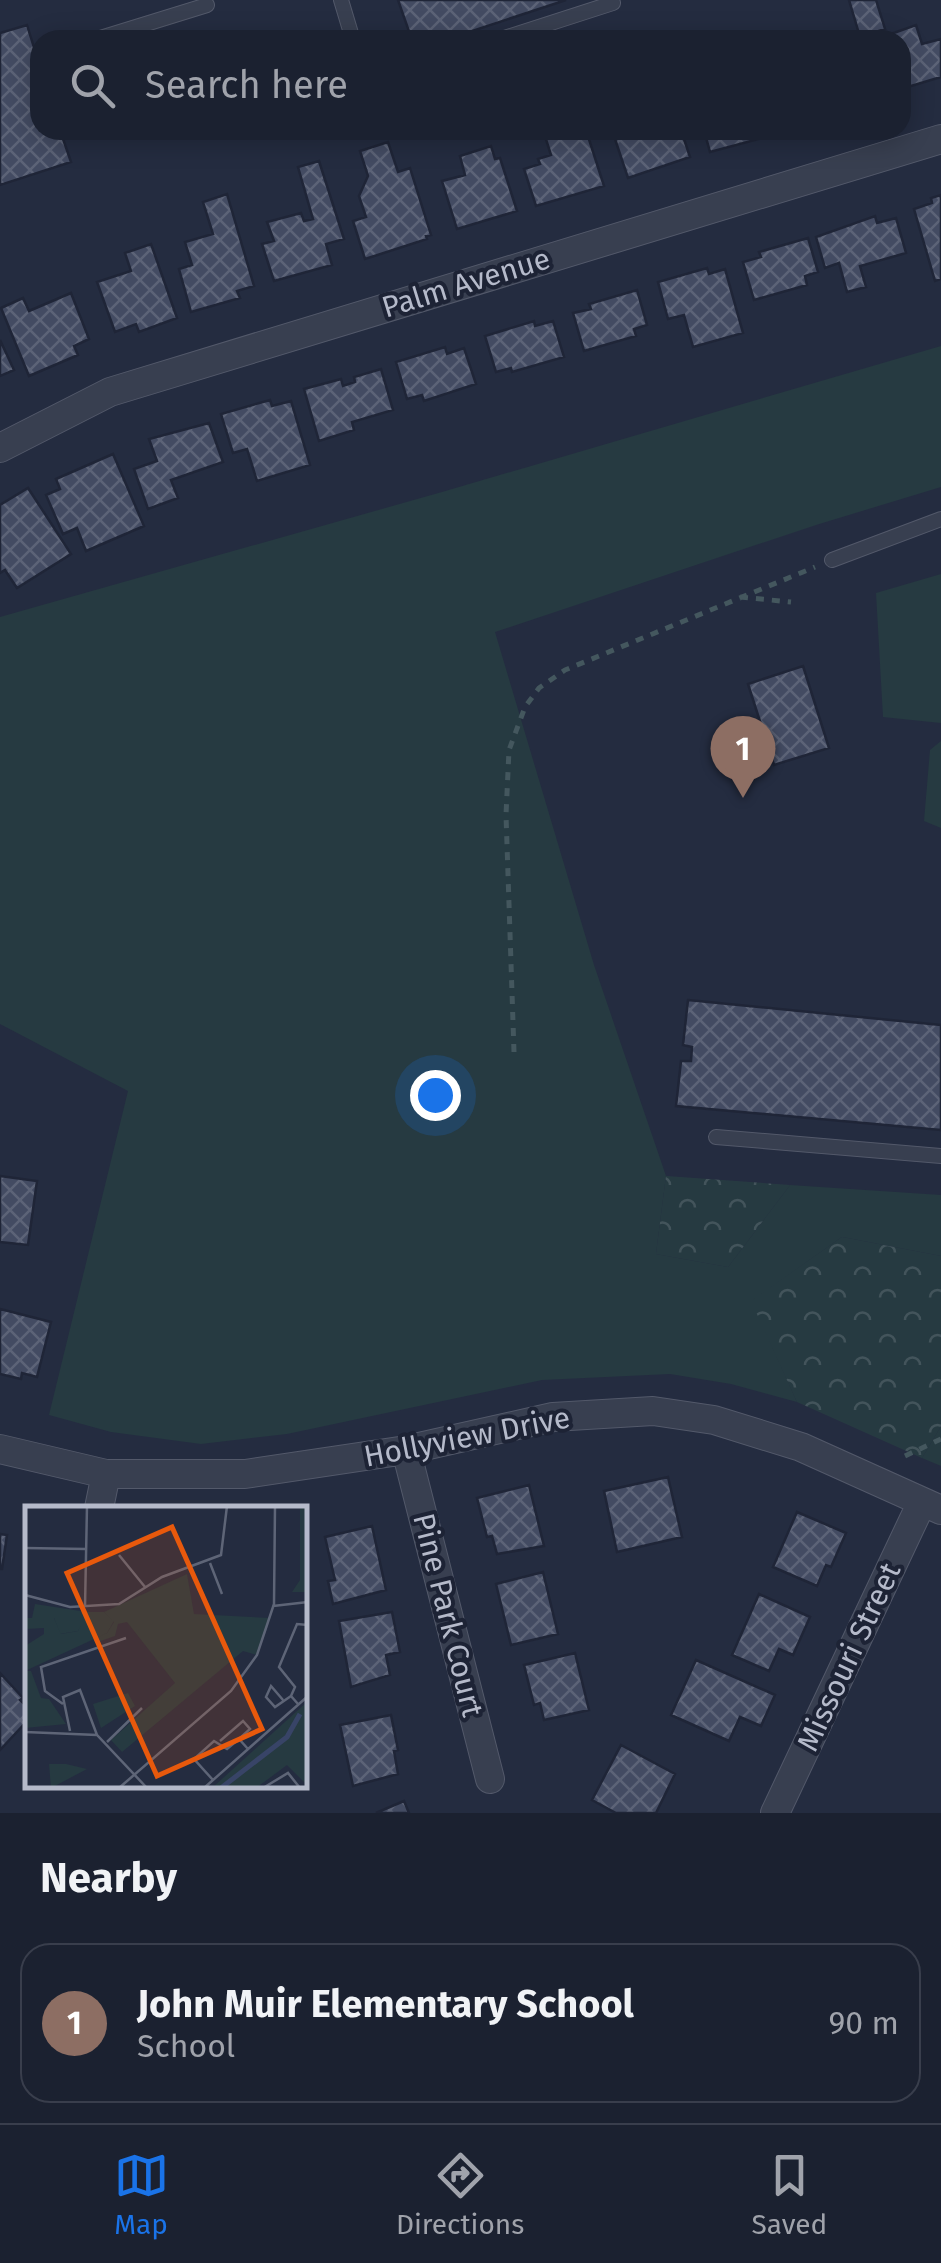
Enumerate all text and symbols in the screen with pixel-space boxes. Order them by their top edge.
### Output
search box [30,30,911,140]
icon: search [65,58,120,113]
text: Search here [145,62,348,108]
street label: Palm Avenue [378,240,554,326]
pin: 1 [710,716,776,798]
your location [410,1070,461,1121]
street label: Hollyview Drive [361,1399,573,1475]
inset map [25,1506,308,1788]
street label: Pine Park Court [405,1510,491,1721]
street label: Missouri Street [790,1557,908,1757]
text: Nearby [40,1853,177,1903]
text: John Muir Elementary School [137,1981,634,2027]
text: 1 [67,2004,82,2042]
text: 90 m [828,2004,899,2042]
text: School [137,2027,235,2065]
tab: Map [114,2148,169,2241]
tab: Directions [396,2148,524,2241]
tab: Saved [752,2148,827,2241]

